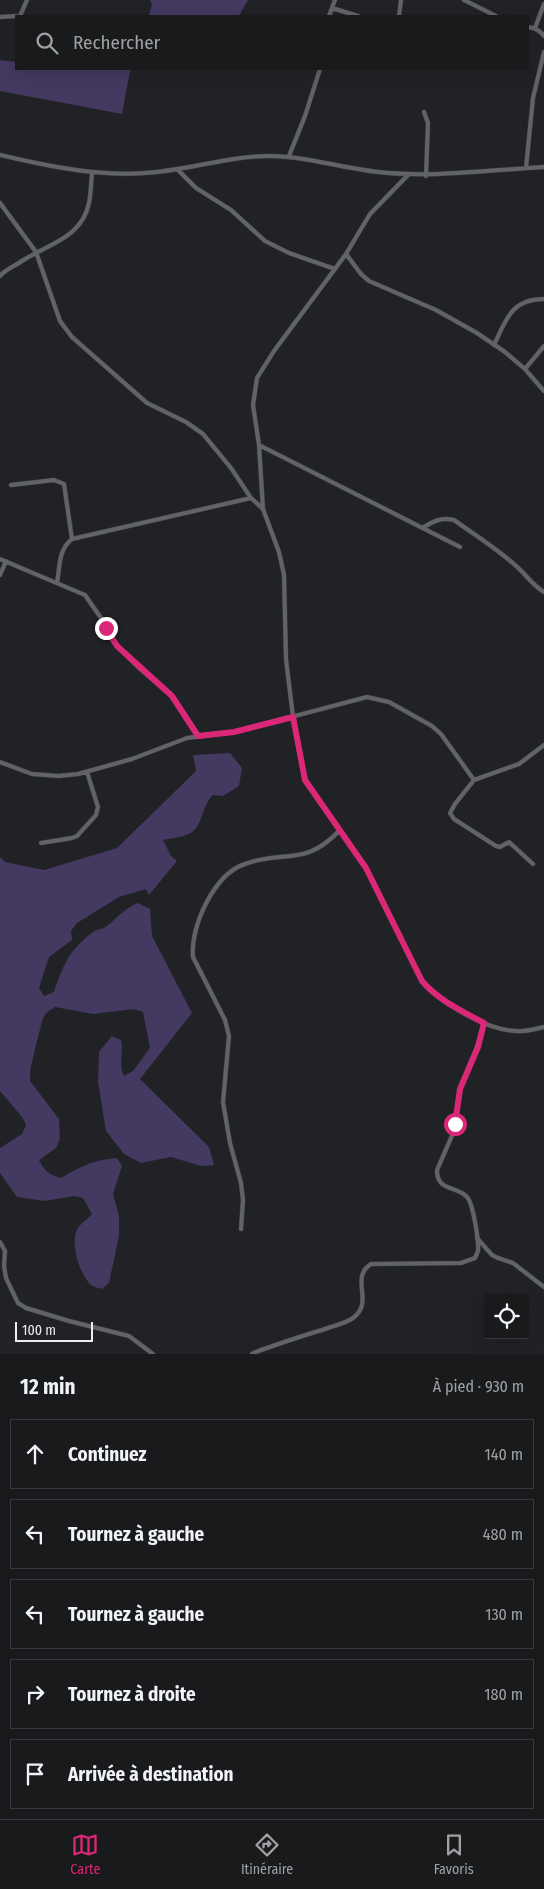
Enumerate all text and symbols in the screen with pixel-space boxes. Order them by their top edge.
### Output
search box [15,15,529,70]
icon: search [33,29,61,57]
text: Rechercher [73,31,160,54]
route end [95,617,118,640]
route start [444,1113,467,1136]
map controls [484,1294,529,1339]
button: locate [484,1294,529,1339]
scale bar [15,1319,92,1342]
text: 100 m [22,1322,56,1339]
text: 12 min [20,1374,75,1400]
text: À pied · 930 m [433,1377,524,1396]
icon: ahead [21,1440,49,1468]
text: Continuez [68,1443,147,1466]
text: 140 m [485,1445,523,1464]
icon: left [21,1520,49,1548]
text: Tournez à gauche [68,1523,204,1546]
text: 480 m [483,1525,523,1544]
icon: left [21,1600,49,1628]
text: Tournez à gauche [68,1603,204,1626]
text: 130 m [485,1605,523,1624]
icon: right [21,1680,49,1708]
text: Tournez à droite [68,1683,196,1706]
text: 180 m [484,1685,523,1704]
icon: arrive [21,1760,49,1788]
text: Arrivée à destination [68,1763,234,1786]
tab: Carte [70,1831,100,1878]
tab: Itinéraire [241,1831,293,1878]
tab: Favoris [434,1831,474,1878]

